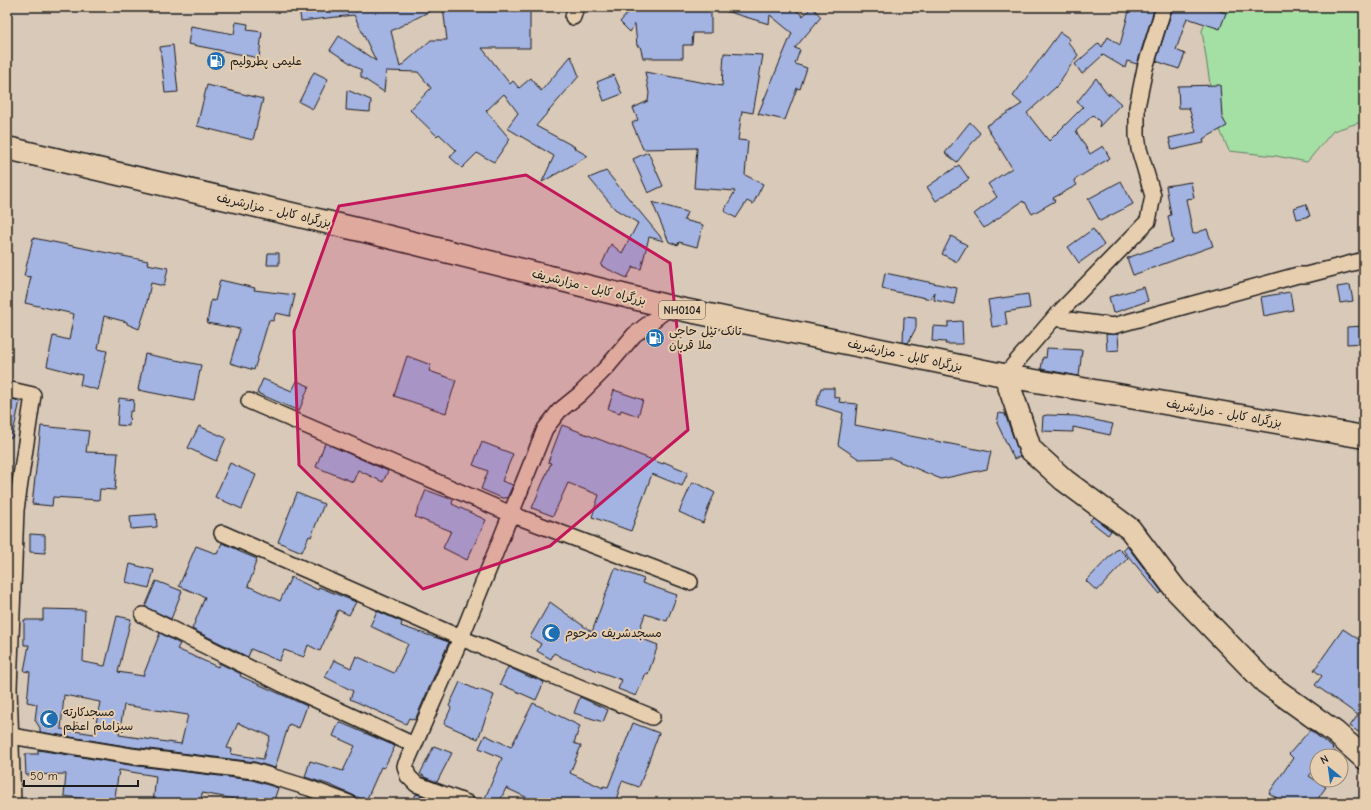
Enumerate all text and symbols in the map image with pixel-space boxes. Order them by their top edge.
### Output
fuel station icon: علیمی پطرولیم [205,50,227,72]
place label: علیمی پطرولیم [230,54,302,70]
street label: بزرگراه کابل - مزارشریف [215,190,333,231]
street label: بزرگراه کابل - مزارشریف [530,266,648,309]
road number: NH0104 [659,301,705,319]
place label: تانک تیل حاجی ملا قربان [669,324,742,353]
fuel station icon: تانک تیل حاجی ملا قربان [644,327,666,349]
street label: بزرگراه کابل - مزارشریف [846,336,964,375]
street label: بزرگراه کابل - مزارشریف [1165,396,1283,431]
mosque icon: مسجدشریف مرحوم [540,622,562,644]
place label: مسجدشریف مرحوم [565,626,662,642]
place label: مسجدکارته سبزامام اعظم [63,705,133,735]
mosque icon: مسجدکارته سبزامام اعظم [38,708,60,730]
north arrow [1309,748,1349,788]
text: N [1318,752,1331,767]
scale bar [24,762,138,788]
text: 50 m [30,769,58,783]

